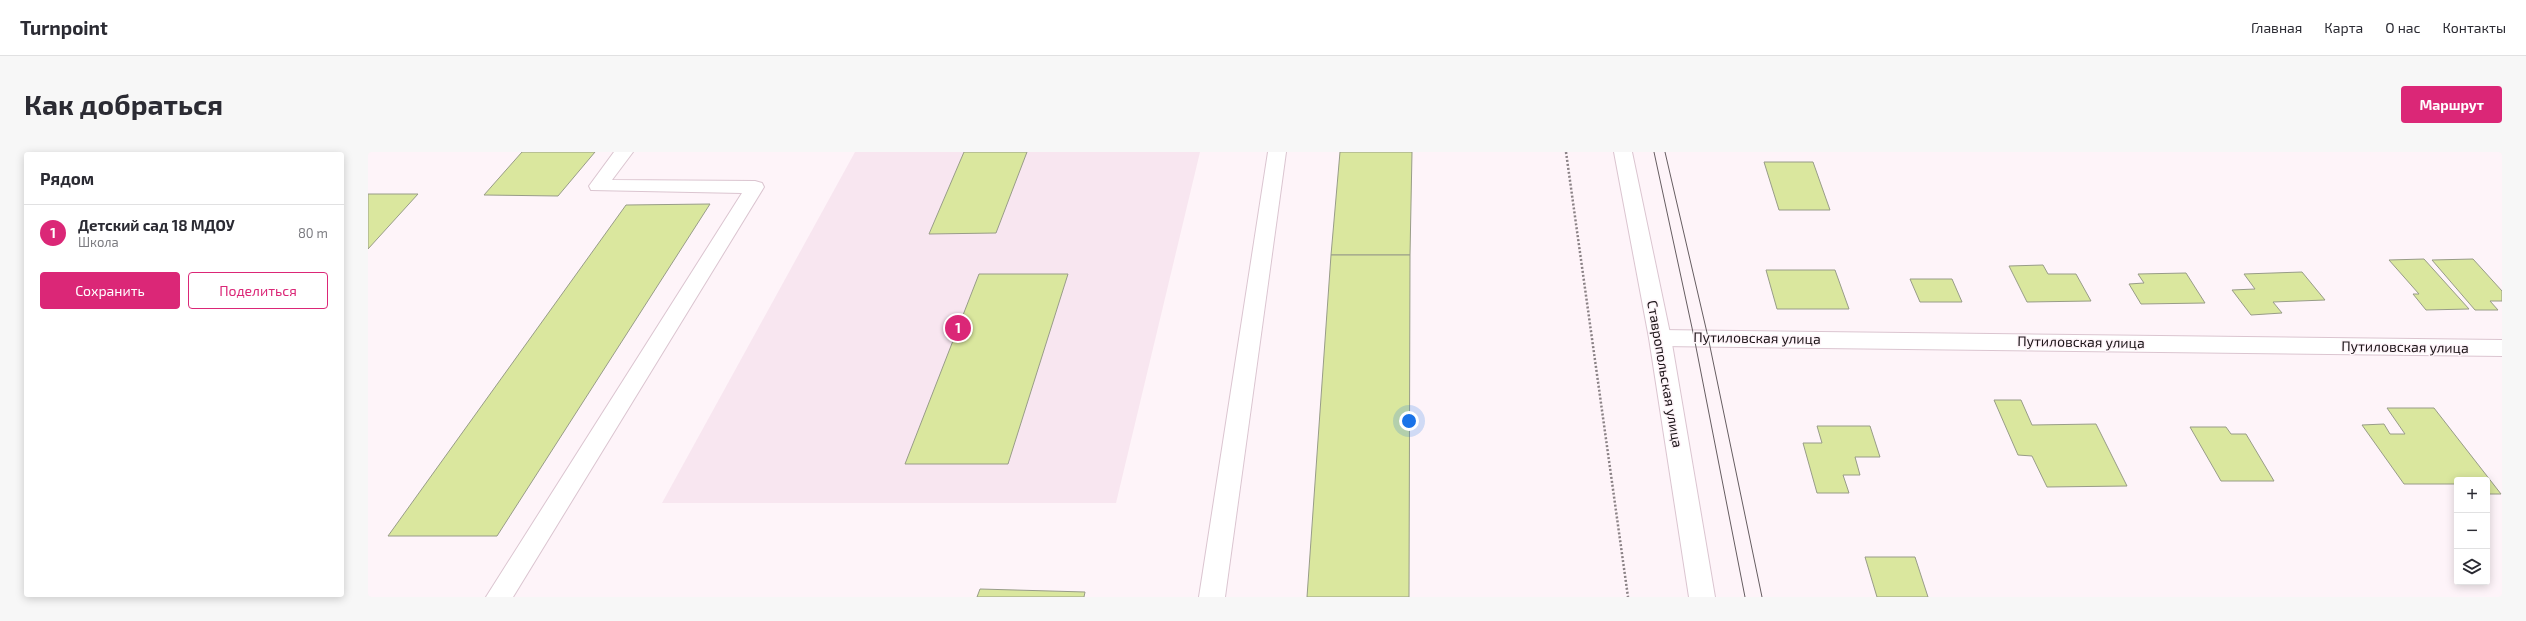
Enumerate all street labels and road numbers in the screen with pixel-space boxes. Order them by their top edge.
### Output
street label: Ставропольская улица [1644,299,1687,449]
street label: Путиловская улица [1693,328,1821,347]
street label: Путиловская улица [2017,332,2145,351]
street label: Путиловская улица [2341,337,2469,356]

